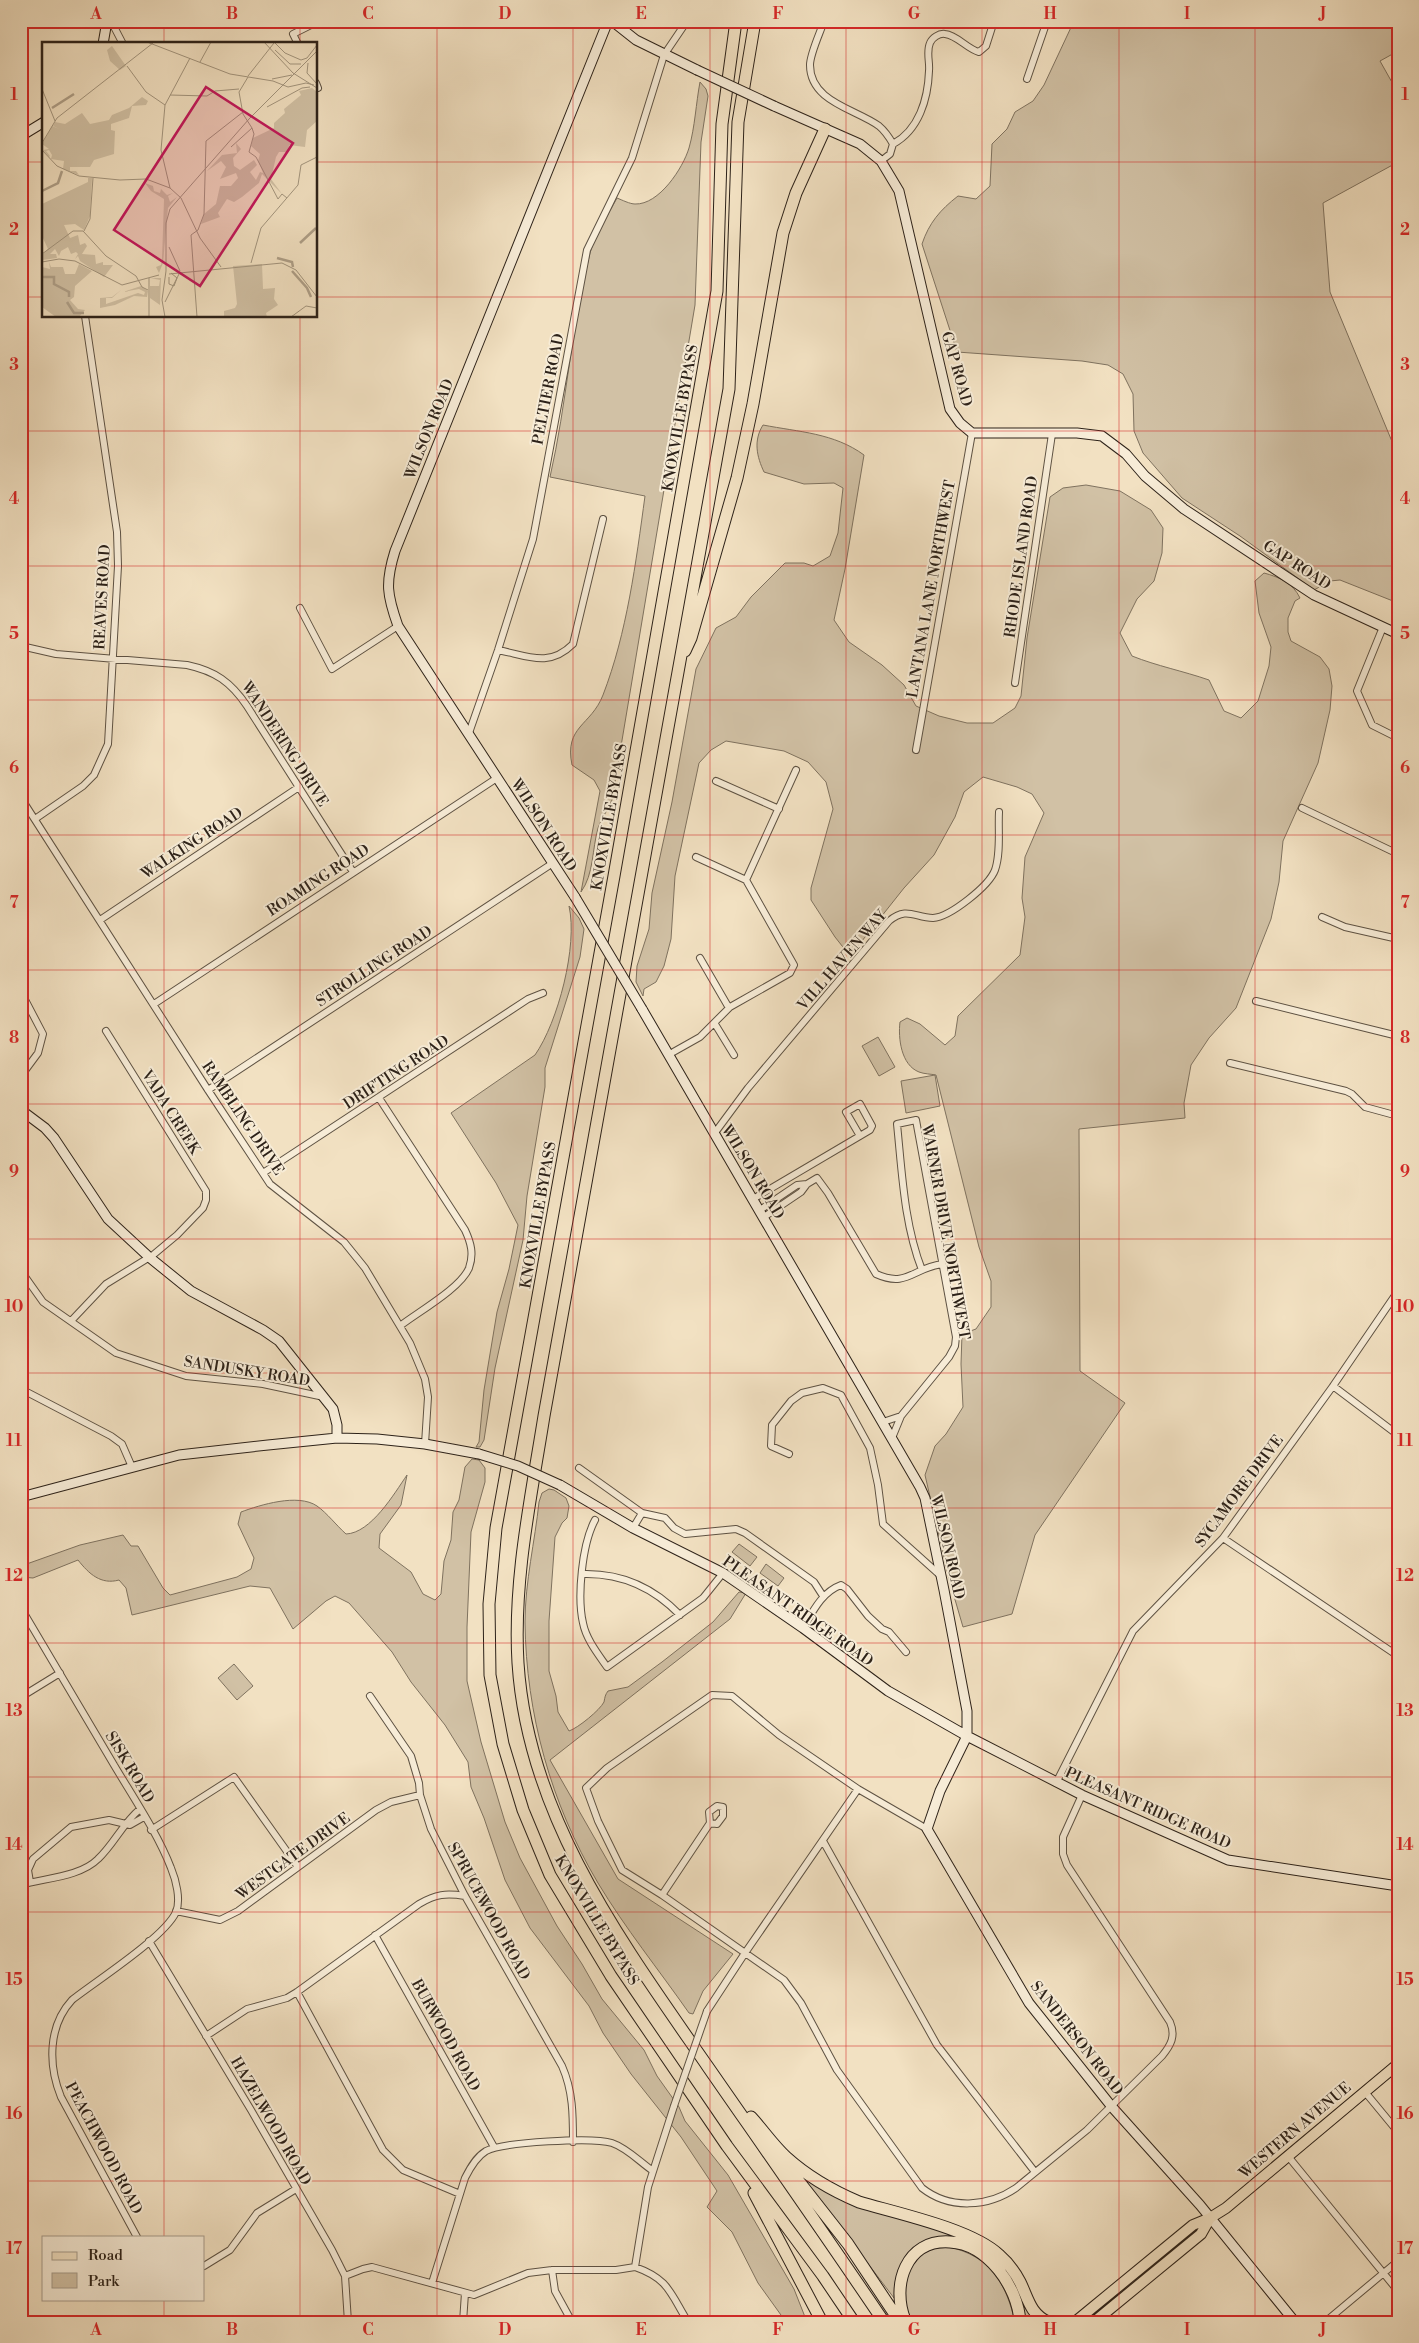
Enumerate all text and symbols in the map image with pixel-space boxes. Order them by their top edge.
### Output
text: A [89,4,102,24]
text: B [226,4,238,24]
text: C [362,4,374,24]
text: D [499,4,512,24]
text: E [635,4,647,24]
text: F [772,4,784,24]
text: G [908,4,921,24]
text: H [1043,4,1057,24]
text: I [1184,4,1190,24]
text: J [1318,4,1326,24]
inset map [42,42,318,318]
text: 1 [10,85,18,105]
text: 1 [1401,85,1409,105]
text: 2 [9,220,19,240]
text: 2 [1400,220,1410,240]
street label: GAP ROAD [937,329,976,409]
street label: PELTIER ROAD [528,332,569,446]
street label: KNOXVILLE BYPASS [658,343,703,493]
text: 3 [9,355,19,375]
text: 3 [1400,355,1410,375]
street label: WILSON ROAD [400,376,458,483]
street label: RHODE ISLAND ROAD [1001,475,1042,639]
street label: LANTANA LANE NORTHWEST [903,478,960,700]
text: 4 [9,489,20,509]
text: 4 [1400,489,1411,509]
street label: GAP ROAD [1259,536,1334,594]
street label: REAVES ROAD [90,544,115,650]
text: 5 [9,624,19,644]
text: 5 [1400,624,1410,644]
street label: WANDERING DRIVE [236,677,332,810]
street label: KNOXVILLE BYPASS [587,742,632,892]
text: 6 [9,758,19,778]
text: 6 [1400,758,1410,778]
street label: WILSON ROAD [506,775,581,875]
street label: WALKING ROAD [137,804,247,884]
street label: ROAMING ROAD [263,840,373,921]
text: 7 [9,893,19,913]
text: 7 [1400,893,1410,913]
street label: VILL HAVEN WAY [793,905,892,1015]
street label: STROLLING ROAD [313,922,436,1011]
text: 8 [9,1028,19,1048]
text: 8 [1400,1028,1410,1048]
street label: DRIFTING ROAD [340,1031,453,1114]
street label: RAMBLING DRIVE [197,1058,288,1179]
street label: VADA CREEK [137,1066,205,1159]
street label: WILSON ROAD [716,1121,788,1223]
street label: WARNER DRIVE NORTHWEST [917,1122,974,1342]
street label: KNOXVILLE BYPASS [516,1140,561,1290]
text: 9 [9,1162,19,1182]
text: 9 [1400,1162,1410,1182]
text: 10 [5,1297,23,1317]
text: 10 [1396,1297,1414,1317]
street label: SANDUSKY ROAD [182,1352,311,1391]
text: 11 [6,1431,22,1451]
street label: SYCAMORE DRIVE [1191,1431,1288,1551]
text: 11 [1397,1431,1413,1451]
street label: WILSON ROAD [926,1492,969,1601]
street label: PLEASANT RIDGE ROAD [719,1552,877,1671]
text: 12 [5,1566,23,1586]
text: 12 [1396,1566,1414,1586]
text: 13 [5,1701,23,1721]
text: 13 [1396,1701,1414,1721]
street label: SISK ROAD [101,1728,158,1806]
street label: PLEASANT RIDGE ROAD [1062,1763,1234,1854]
street label: WESTGATE DRIVE [232,1809,354,1905]
text: 14 [5,1835,23,1855]
text: 14 [1396,1835,1414,1855]
street label: SPRUCEWOOD ROAD [443,1839,534,1983]
street label: KNOXVILLE BYPASS [550,1852,643,1989]
text: 15 [5,1970,23,1990]
text: 15 [1396,1970,1414,1990]
street label: BURWOOD ROAD [406,1975,484,2095]
street label: SANDERSON ROAD [1026,1977,1127,2099]
street label: HAZELWOOD ROAD [226,2054,315,2189]
street label: WESTERN AVENUE [1235,2078,1355,2183]
street label: PEACHWOOD ROAD [61,2079,146,2218]
text: 16 [5,2104,23,2124]
text: 16 [1396,2104,1414,2124]
legend [42,2236,205,2300]
text: 17 [6,2239,23,2259]
text: 17 [1397,2239,1414,2259]
text: Road [88,2246,123,2265]
text: Park [88,2272,120,2291]
text: A [89,2320,102,2340]
text: B [226,2320,238,2340]
text: C [362,2320,374,2340]
text: D [499,2320,512,2340]
text: E [635,2320,647,2340]
text: F [772,2320,784,2340]
text: G [908,2320,921,2340]
text: H [1043,2320,1057,2340]
text: I [1184,2320,1190,2340]
text: J [1318,2320,1326,2340]

